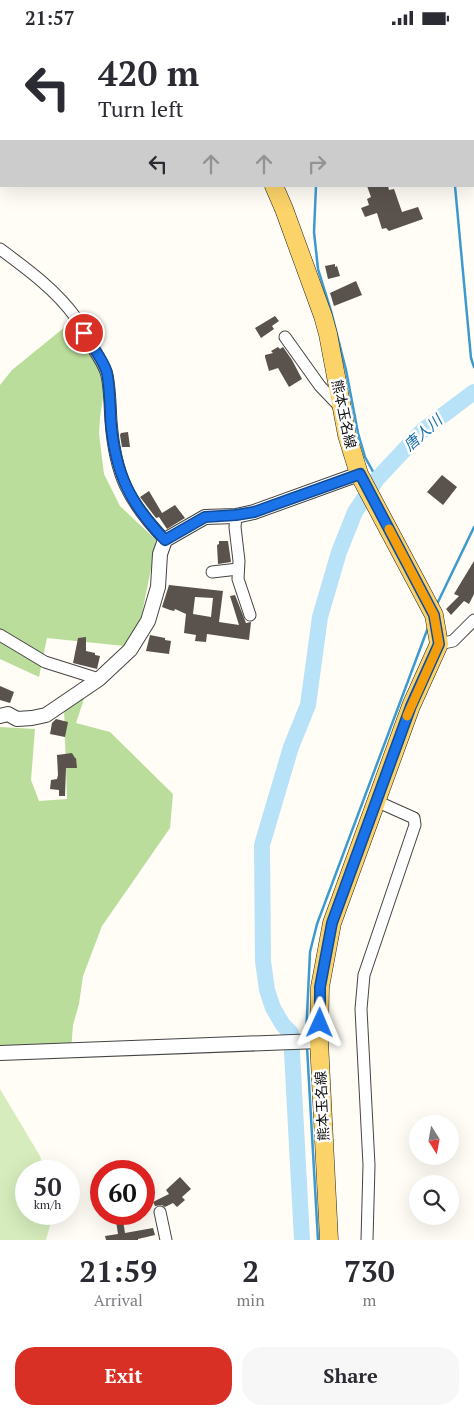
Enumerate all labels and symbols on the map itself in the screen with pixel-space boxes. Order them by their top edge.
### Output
pin [63,312,105,354]
street label: 熊本玉名線 [328,378,361,450]
water label: 唐人川 [399,408,447,455]
position arrow [293,996,345,1048]
street label: 熊本玉名線 [310,1071,333,1141]
north arrow [409,1115,459,1165]
speed limit sign: 60 [90,1160,155,1225]

